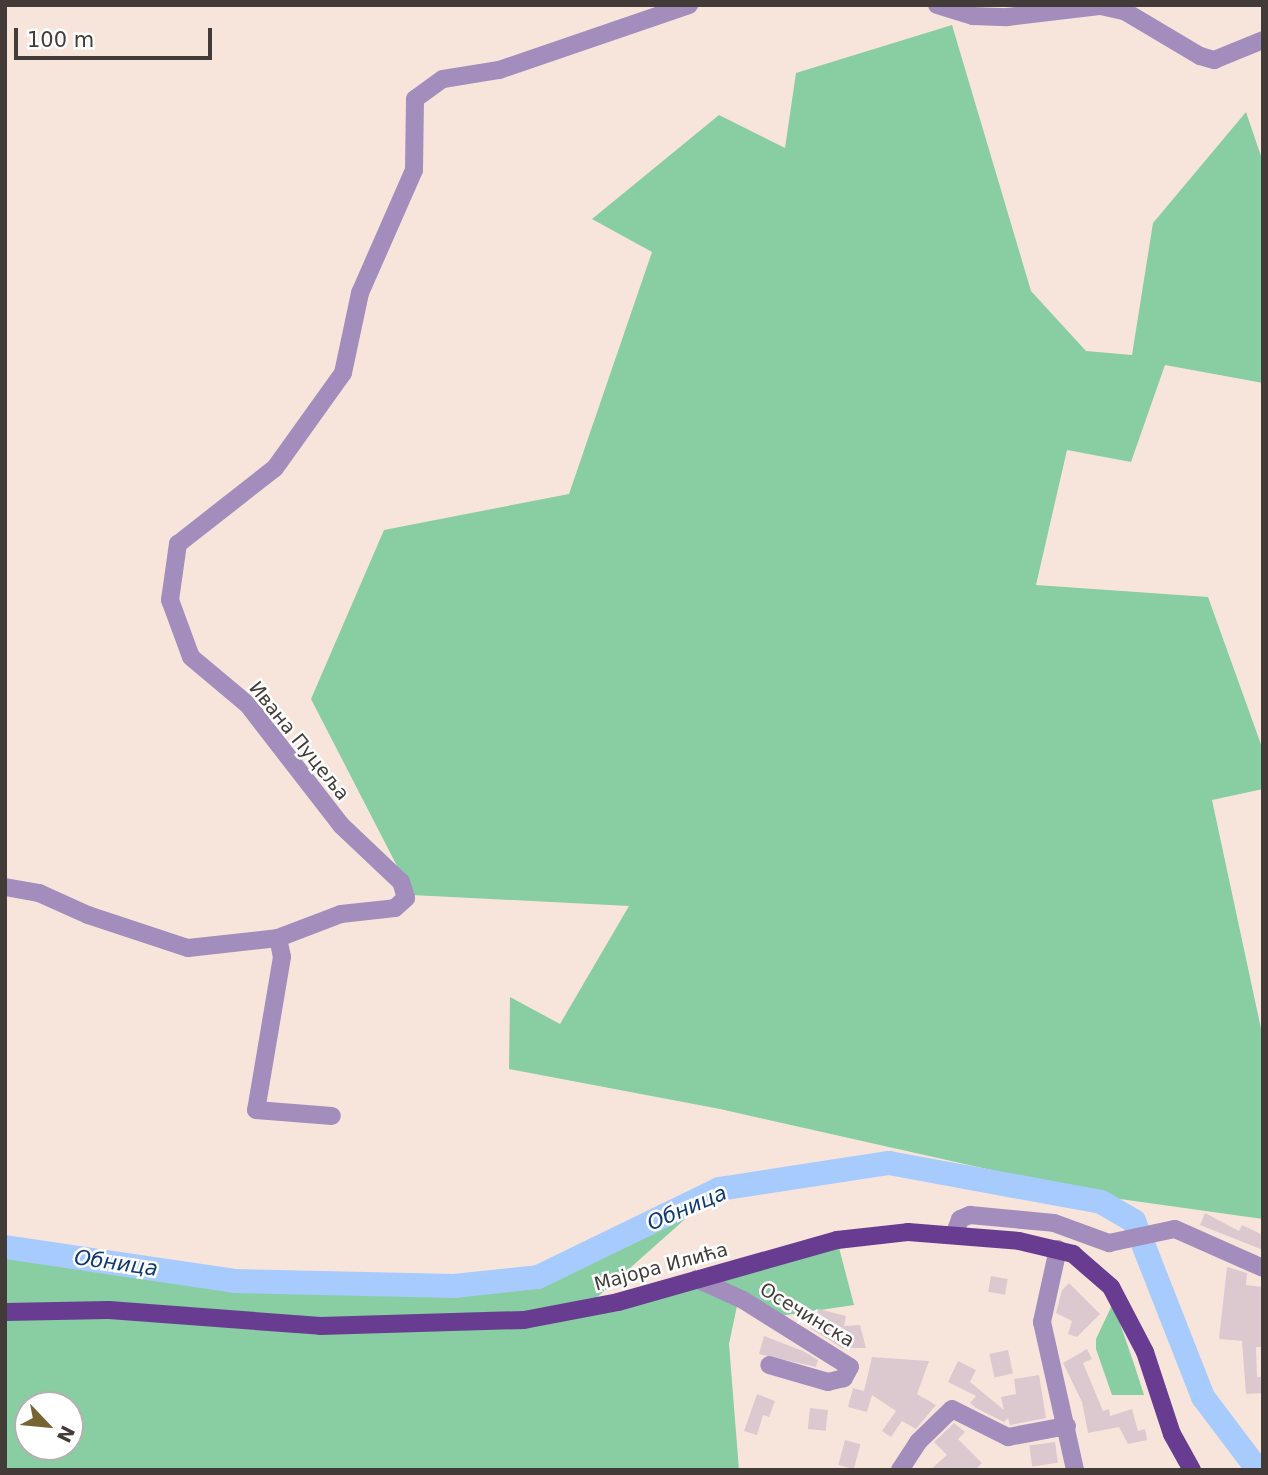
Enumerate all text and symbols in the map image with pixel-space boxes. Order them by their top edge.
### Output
scale bar [18,14,215,58]
text: 100 m [27,28,94,52]
street label: Ивана Пуцеља [244,677,354,805]
water label: Обница [643,1180,731,1236]
street label: Мајора Илића [592,1238,730,1296]
water label: Обница [73,1245,159,1281]
street label: Осечинска [755,1278,859,1352]
north arrow [14,1391,84,1461]
text: N [53,1422,79,1446]

